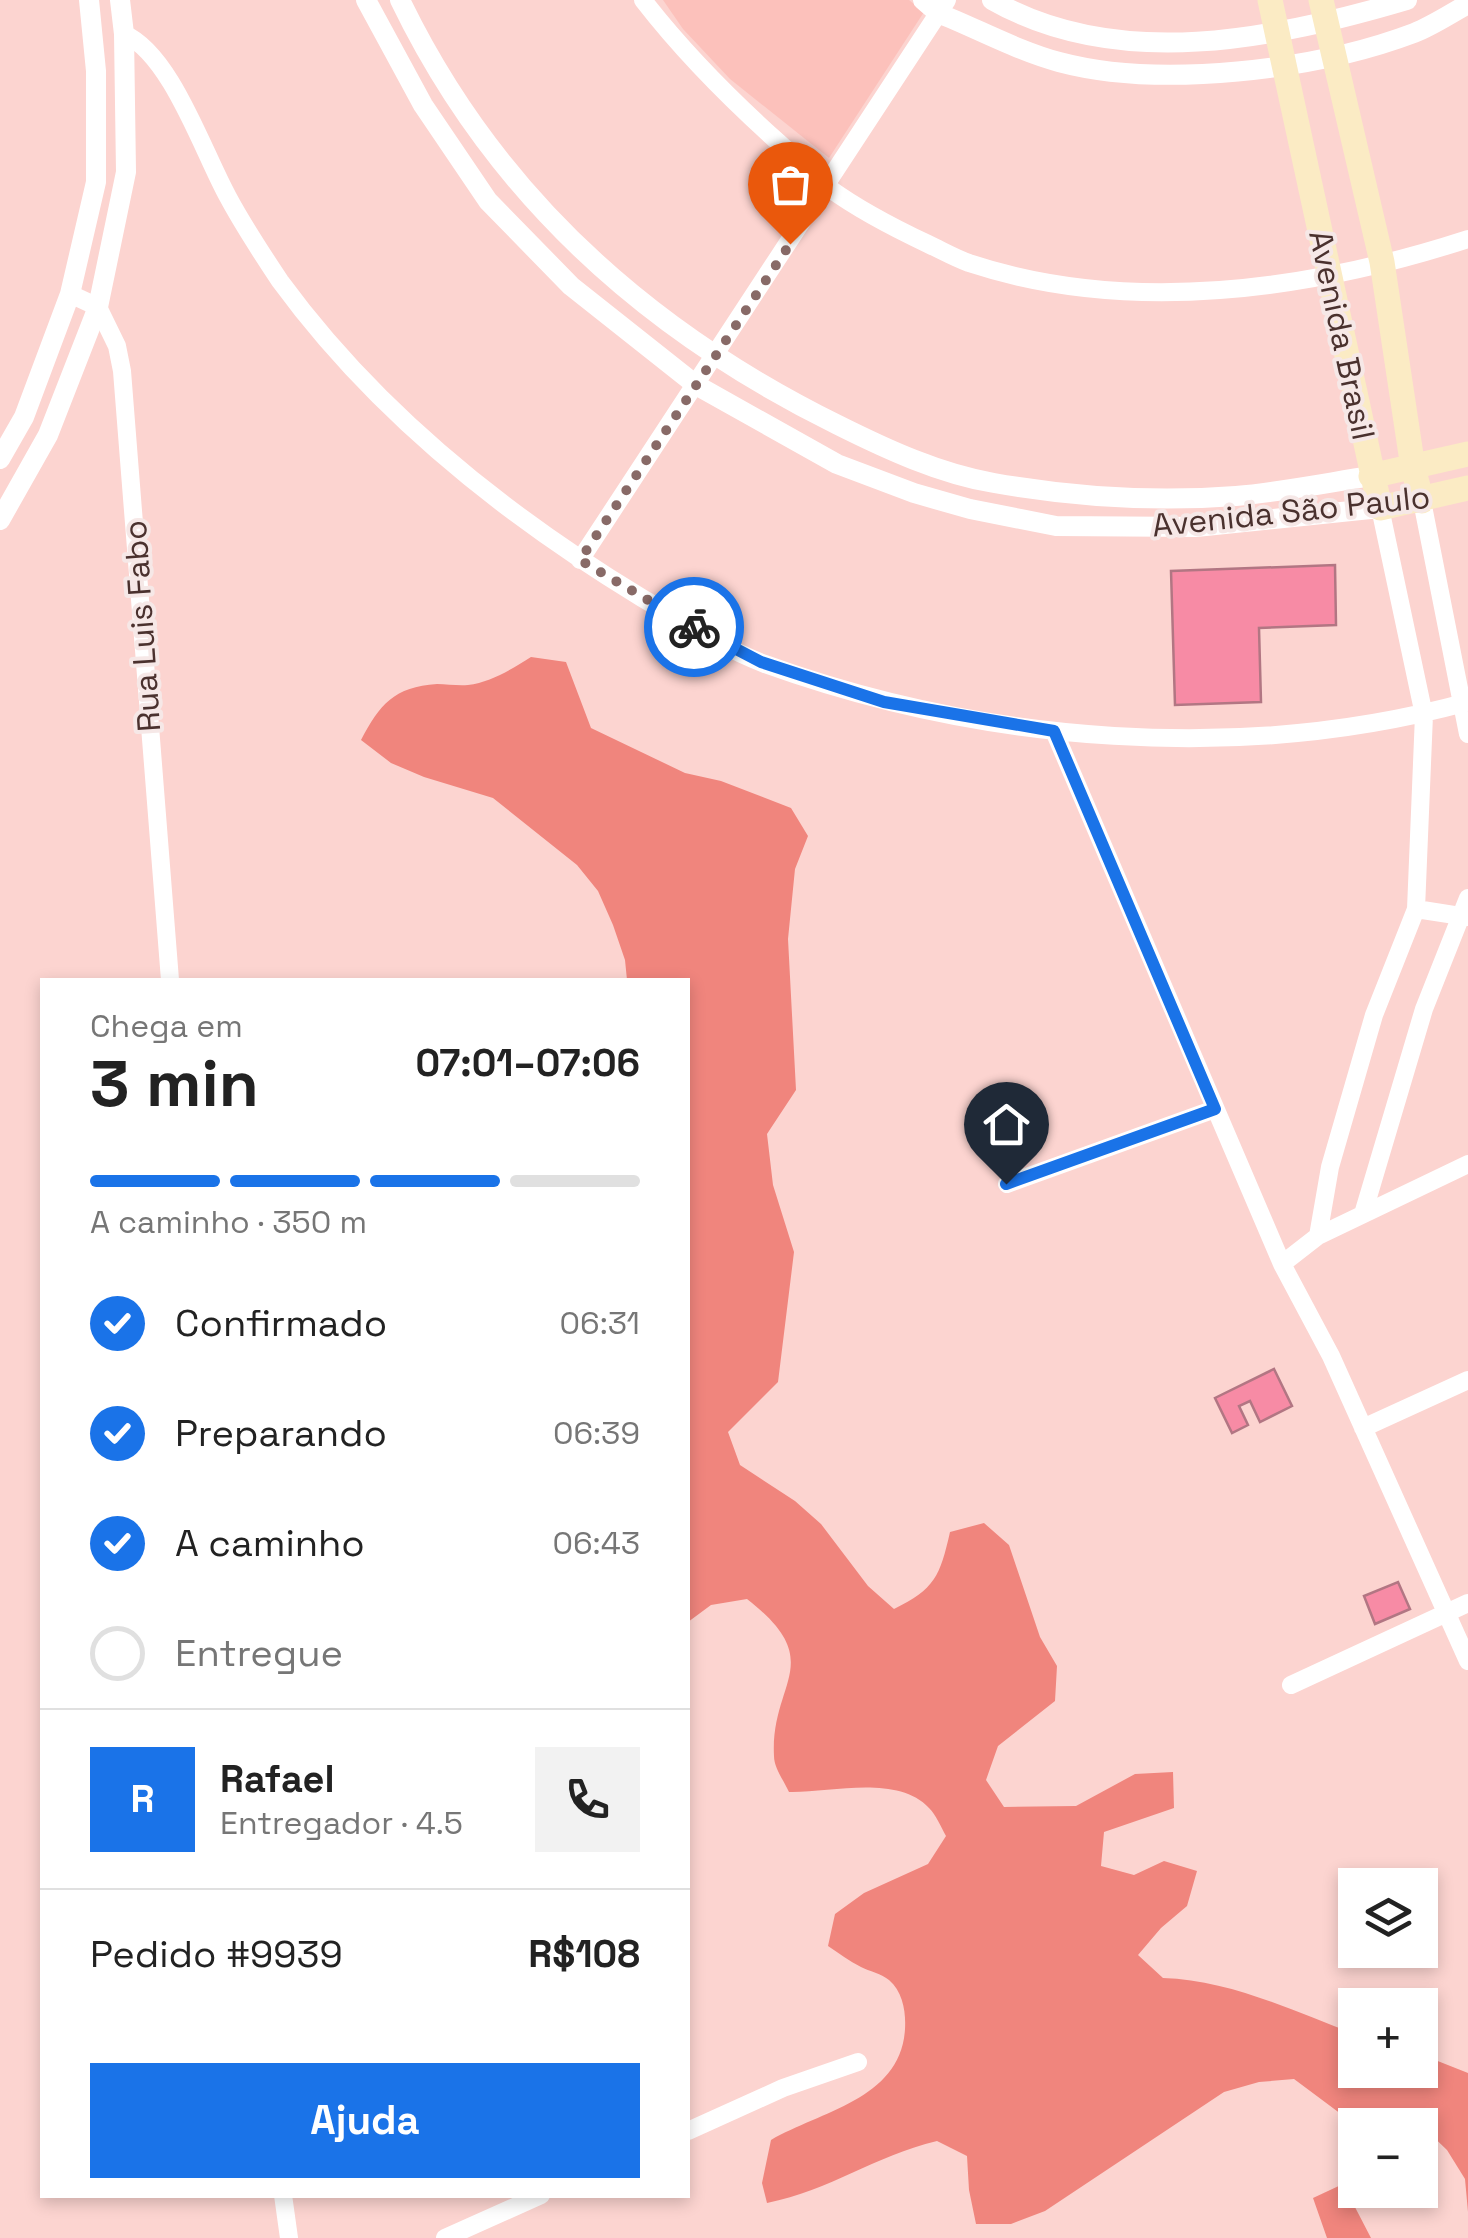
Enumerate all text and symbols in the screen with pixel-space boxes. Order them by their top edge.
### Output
pin [748,142,833,245]
icon: bag [763,157,818,212]
street label: Avenida Brasil [1300,227,1384,443]
street label: Avenida São Paulo [1150,477,1432,545]
street label: Rua Luis Fabo [115,519,169,733]
courier [644,577,744,677]
icon: bike [667,600,722,655]
text: Chega em [90,1006,243,1046]
text: 07:01–07:06 [415,1039,640,1087]
text: 3 min [90,1042,259,1125]
pin [964,1082,1049,1185]
icon: home [979,1097,1034,1152]
text: A caminho · 350 m [90,1202,367,1242]
icon: check [90,1296,145,1351]
text: Confirmado [175,1299,387,1347]
text: 06:31 [560,1303,640,1343]
icon: check [90,1406,145,1461]
text: Preparando [175,1409,387,1457]
text: 06:39 [553,1413,640,1453]
icon: check [90,1516,145,1571]
text: A caminho [175,1519,365,1567]
text: 06:43 [552,1523,640,1563]
text: Entregue [175,1629,343,1677]
button: phone [535,1747,640,1852]
text: Rafael [220,1755,335,1803]
text: R [130,1775,155,1823]
text: Entregador · 4.5 [220,1803,463,1843]
map controls [1338,1868,1438,2208]
button: layers [1338,1868,1438,1968]
text: Pedido #9939 [90,1930,343,1978]
text: R$108 [528,1930,640,1978]
button: + [1338,1988,1438,2088]
button: Ajuda [90,2063,640,2178]
button: − [1338,2108,1438,2208]

